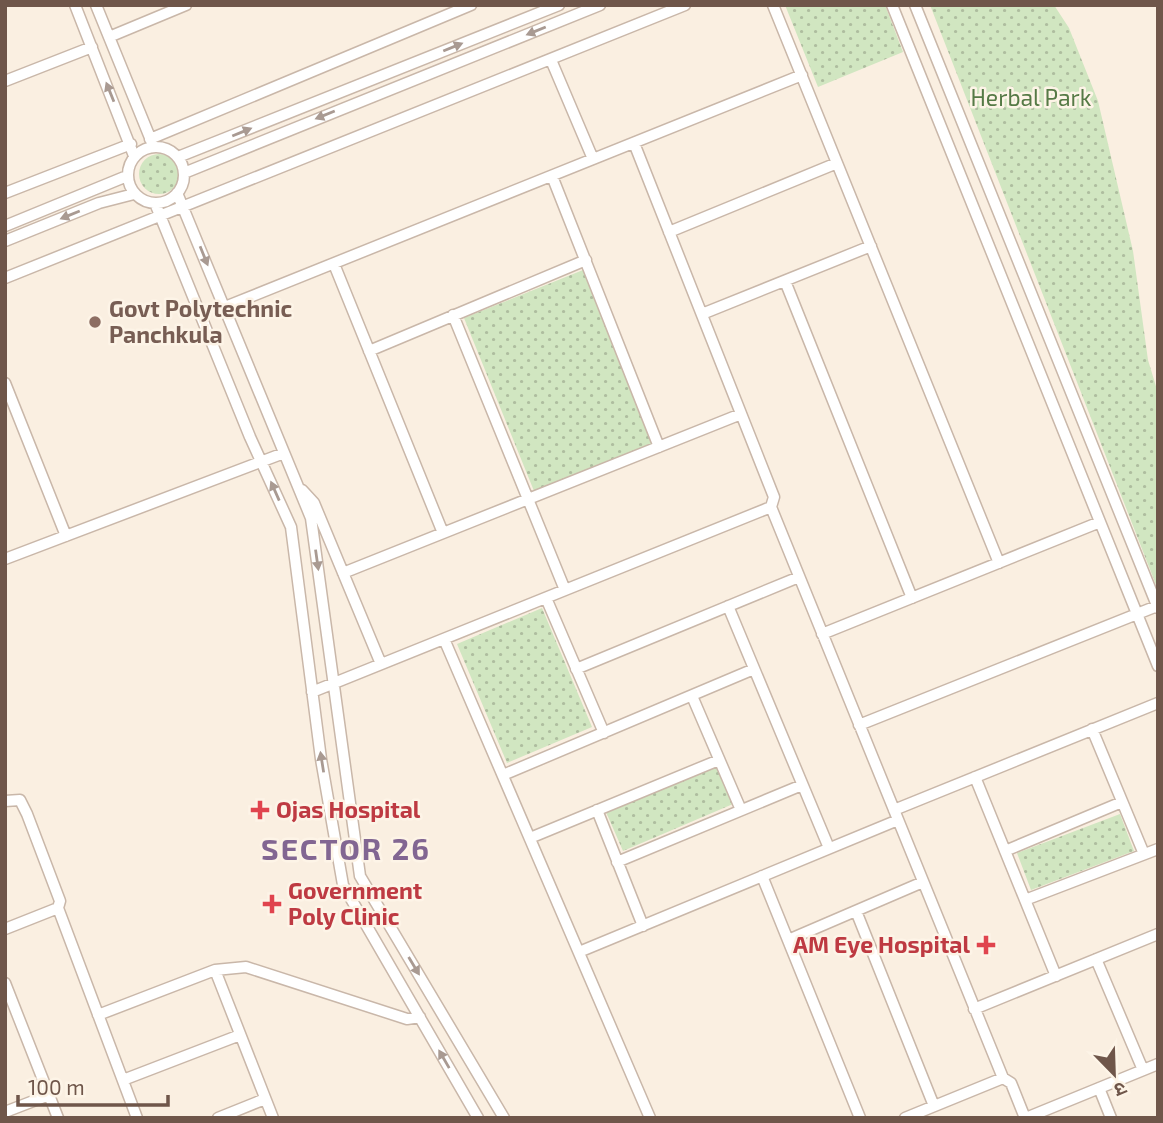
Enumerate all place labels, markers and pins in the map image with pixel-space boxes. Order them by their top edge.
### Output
place label: Govt Polytechnic Panchkula [109,294,292,348]
marker: Govt Polytechnic Panchkula [87,314,103,330]
place label: Ojas Hospital [276,795,421,823]
marker: Ojas Hospital [250,800,270,820]
place label: Government Poly Clinic [288,876,422,930]
marker: Government Poly Clinic [262,894,282,914]
place label: AM Eye Hospital [793,930,970,958]
marker: AM Eye Hospital [976,935,996,955]

